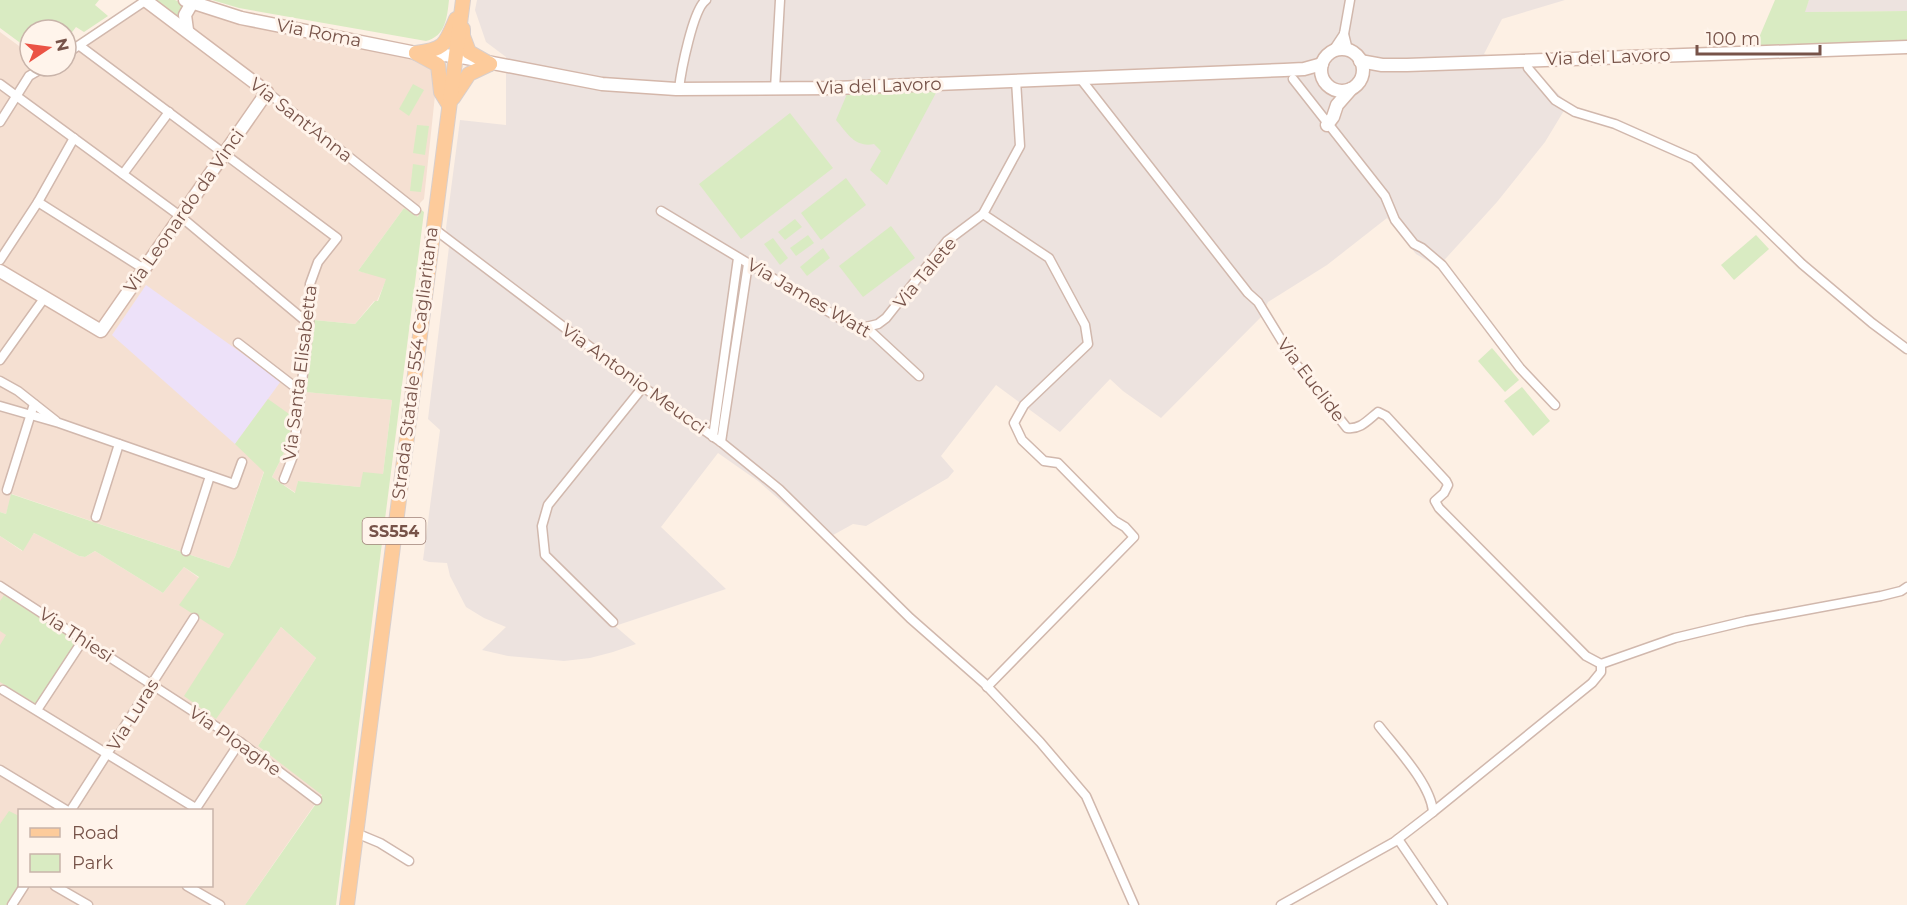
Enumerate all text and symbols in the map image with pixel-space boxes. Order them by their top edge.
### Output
street label: Via Roma [274,14,364,52]
north arrow [18,18,78,78]
scale bar [1697,18,1820,56]
text: 100 m [1706,28,1760,50]
text: N [51,36,73,53]
street label: Via del Lavoro [1545,44,1671,70]
street label: Via Sant'Anna [245,73,357,167]
street label: Via del Lavoro [816,73,942,99]
street label: Via Leonardo da Vinci [119,125,249,297]
street label: Strada Statale 554 Cagliaritana [387,225,443,501]
street label: Via Talete [889,233,961,313]
street label: Via James Watt [743,254,875,342]
street label: Via Santa Elisabetta [278,284,322,462]
street label: Via Antonio Meucci [557,319,711,439]
street label: Via Euclide [1272,334,1350,426]
road number: SS554 [362,518,426,544]
street label: Via Thiesi [35,603,117,667]
street label: Via Luras [102,675,164,755]
street label: Via Ploaghe [185,701,285,781]
legend [18,809,213,887]
text: Road [72,822,119,844]
text: Park [72,852,113,874]

